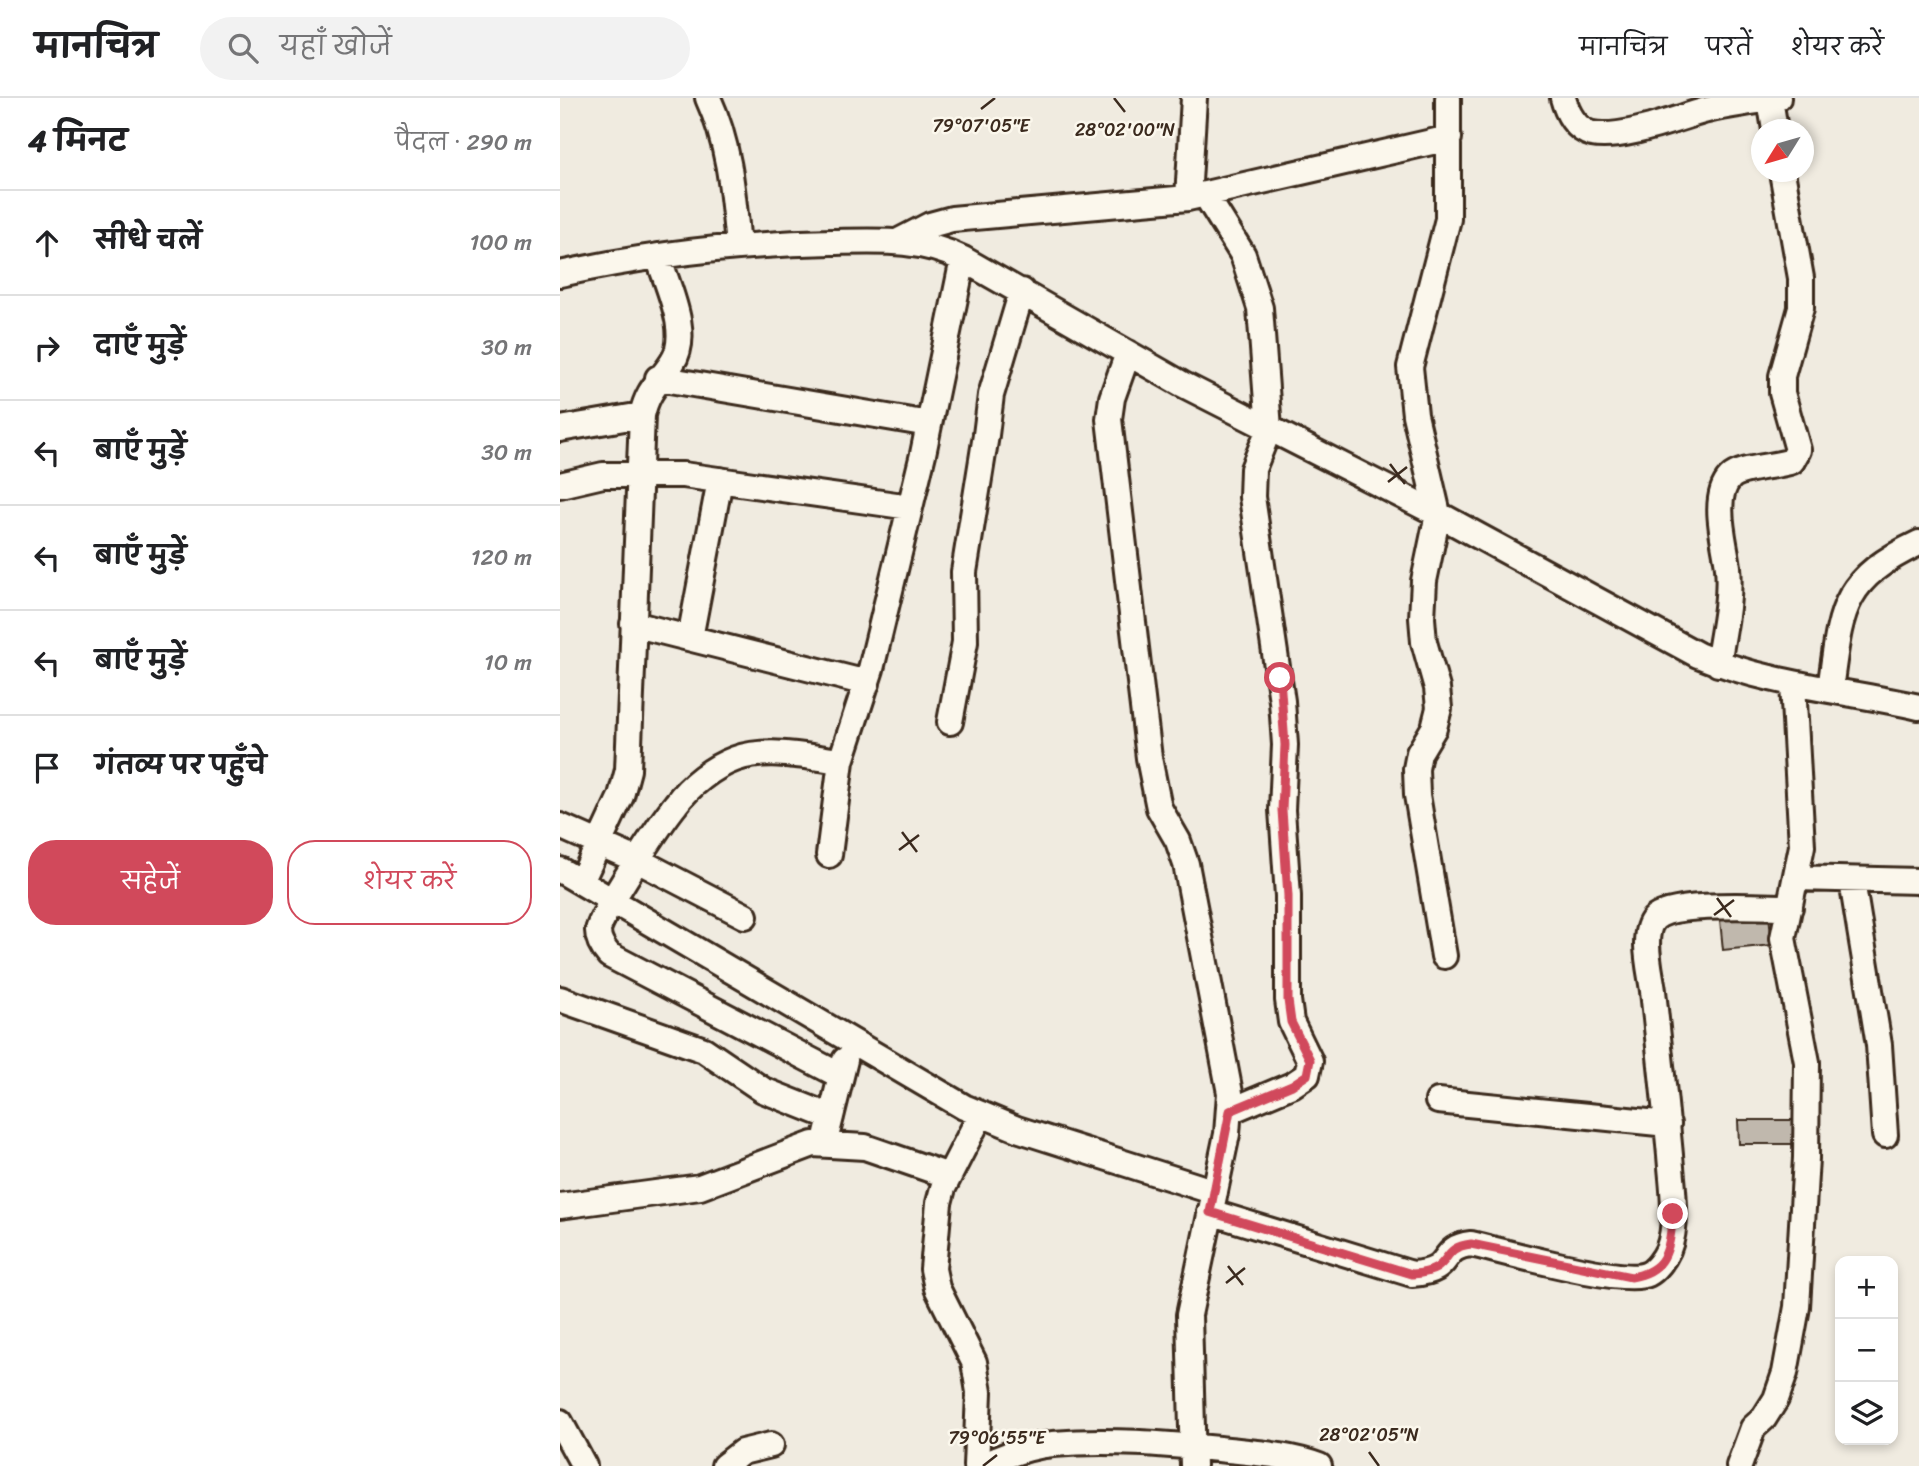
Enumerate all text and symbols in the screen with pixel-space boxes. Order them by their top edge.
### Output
text: मानचित्र [35,17,158,75]
search box [200,17,690,80]
text: यहाँ खोजें [280,23,392,69]
text: मानचित्र [1579,26,1667,68]
text: परतें [1705,26,1753,68]
text: शेयर करें [1791,26,1884,68]
icon: search [224,29,262,67]
text: 79°07'05"E [932,110,1031,142]
text: 4 मिनट [28,114,127,168]
text: 28°02'00"N [1075,114,1176,146]
north arrow [1751,119,1814,182]
text: पैदल · 290 m [395,122,532,163]
text: सीधे चलें [95,217,202,263]
text: 100 m [469,222,532,263]
icon: ahead [28,224,66,262]
text: दाएँ मुड़ें [95,322,186,368]
text: 30 m [481,327,532,368]
icon: right [28,329,66,367]
text: बाएँ मुड़ें [95,427,186,473]
text: 30 m [481,432,532,473]
icon: left [28,434,66,472]
text: बाएँ मुड़ें [95,532,186,578]
text: 120 m [471,537,532,578]
icon: left [28,539,66,577]
text: बाएँ मुड़ें [95,637,186,683]
text: 10 m [484,642,532,683]
icon: left [28,644,66,682]
route start [1264,662,1295,693]
text: गंतव्य पर पहुँचे [95,742,267,788]
icon: arrive [28,749,66,787]
button: सहेजें [28,840,273,925]
button: शेयर करें [287,840,532,925]
route end [1657,1198,1688,1229]
map controls [1835,1256,1898,1445]
button: + [1835,1256,1898,1319]
button: − [1835,1319,1898,1382]
button: layers [1835,1382,1898,1445]
text: 28°02'05"N [1319,1419,1419,1451]
text: 79°06'55"E [949,1422,1046,1454]

